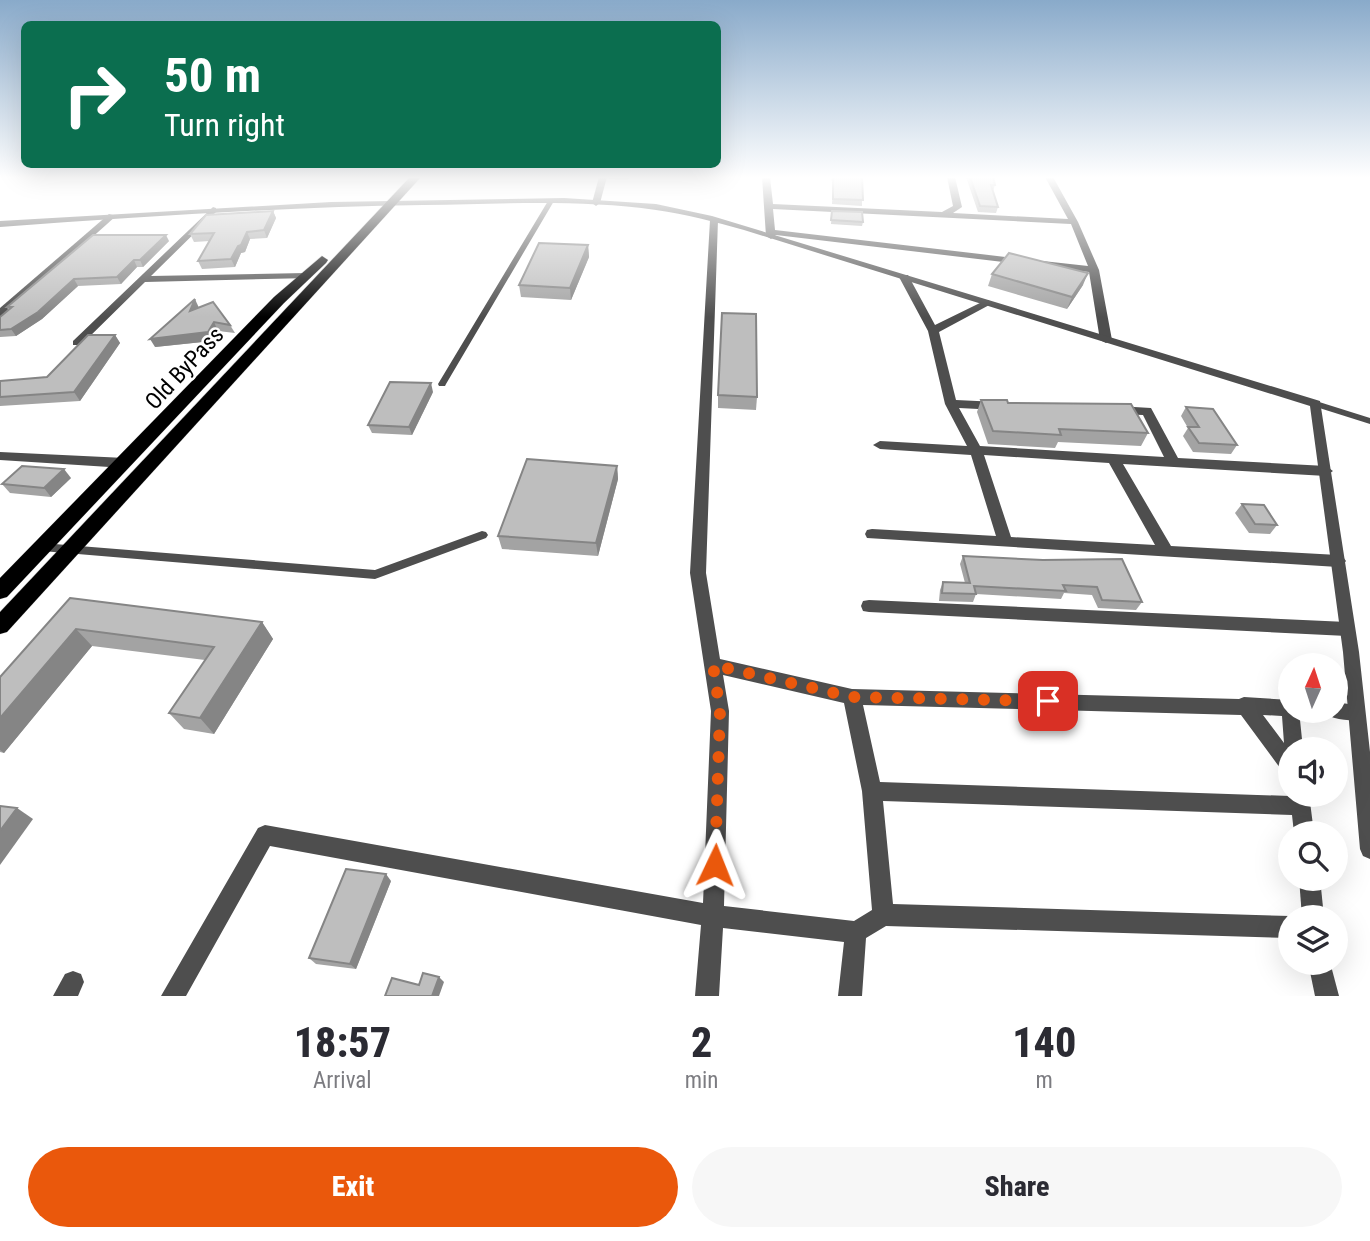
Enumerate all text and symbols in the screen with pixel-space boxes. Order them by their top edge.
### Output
text: 50 m [164,47,261,104]
icon: right [49,49,140,140]
text: Turn right [164,106,285,144]
street label: Old ByPass [140,322,229,415]
north arrow [1278,653,1348,723]
map controls [1278,653,1348,975]
pin [1018,671,1078,731]
icon: arrive [1029,682,1067,720]
button: sound [1278,737,1348,807]
button: search [1278,821,1348,891]
position arrow [678,828,752,902]
button: layers [1278,905,1348,975]
text: 18:57 [294,1018,391,1067]
text: 2 [691,1018,712,1067]
text: 140 [1012,1018,1076,1067]
text: Arrival [313,1067,372,1094]
text: min [685,1067,718,1094]
text: m [1036,1067,1053,1094]
button: Exit [28,1147,678,1227]
button: Share [692,1147,1342,1227]

